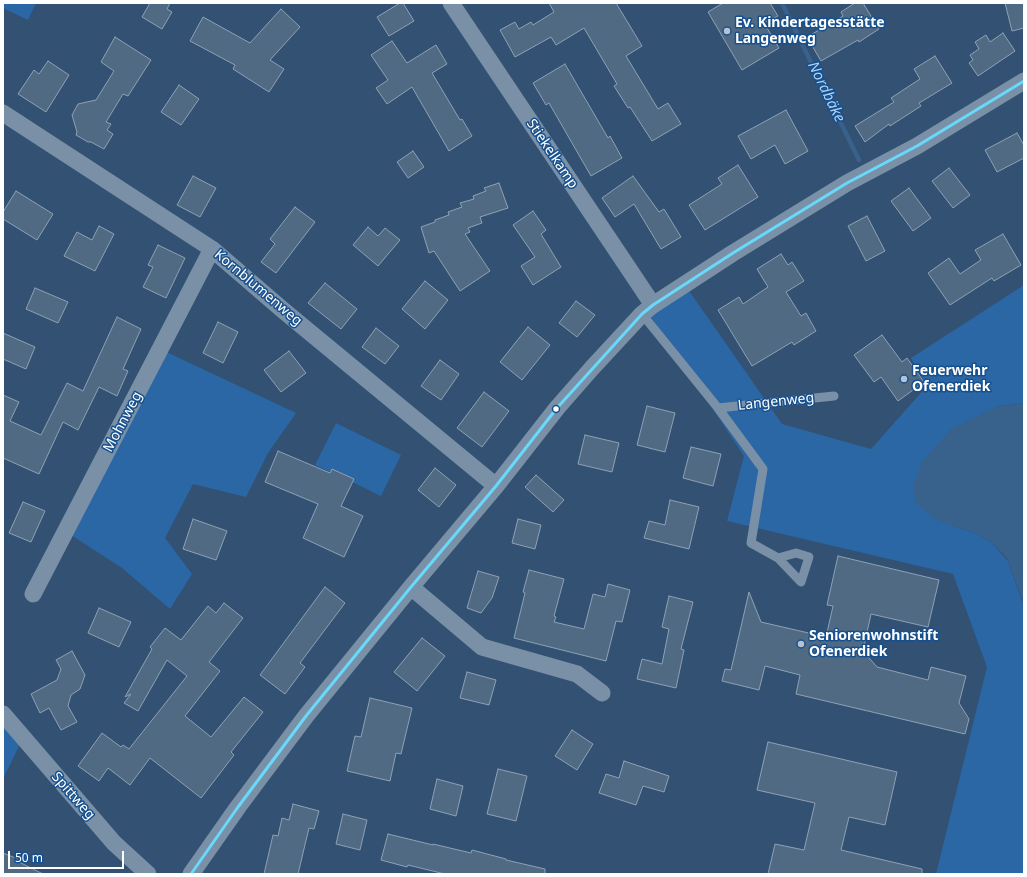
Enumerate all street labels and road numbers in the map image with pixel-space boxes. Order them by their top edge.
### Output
street label: Stiekelkamp [523,116,581,192]
street label: Kornblumenweg [211,246,305,330]
street label: Mohnweg [100,389,146,455]
street label: Langenweg [737,390,815,414]
street label: Spittweg [48,769,98,823]

